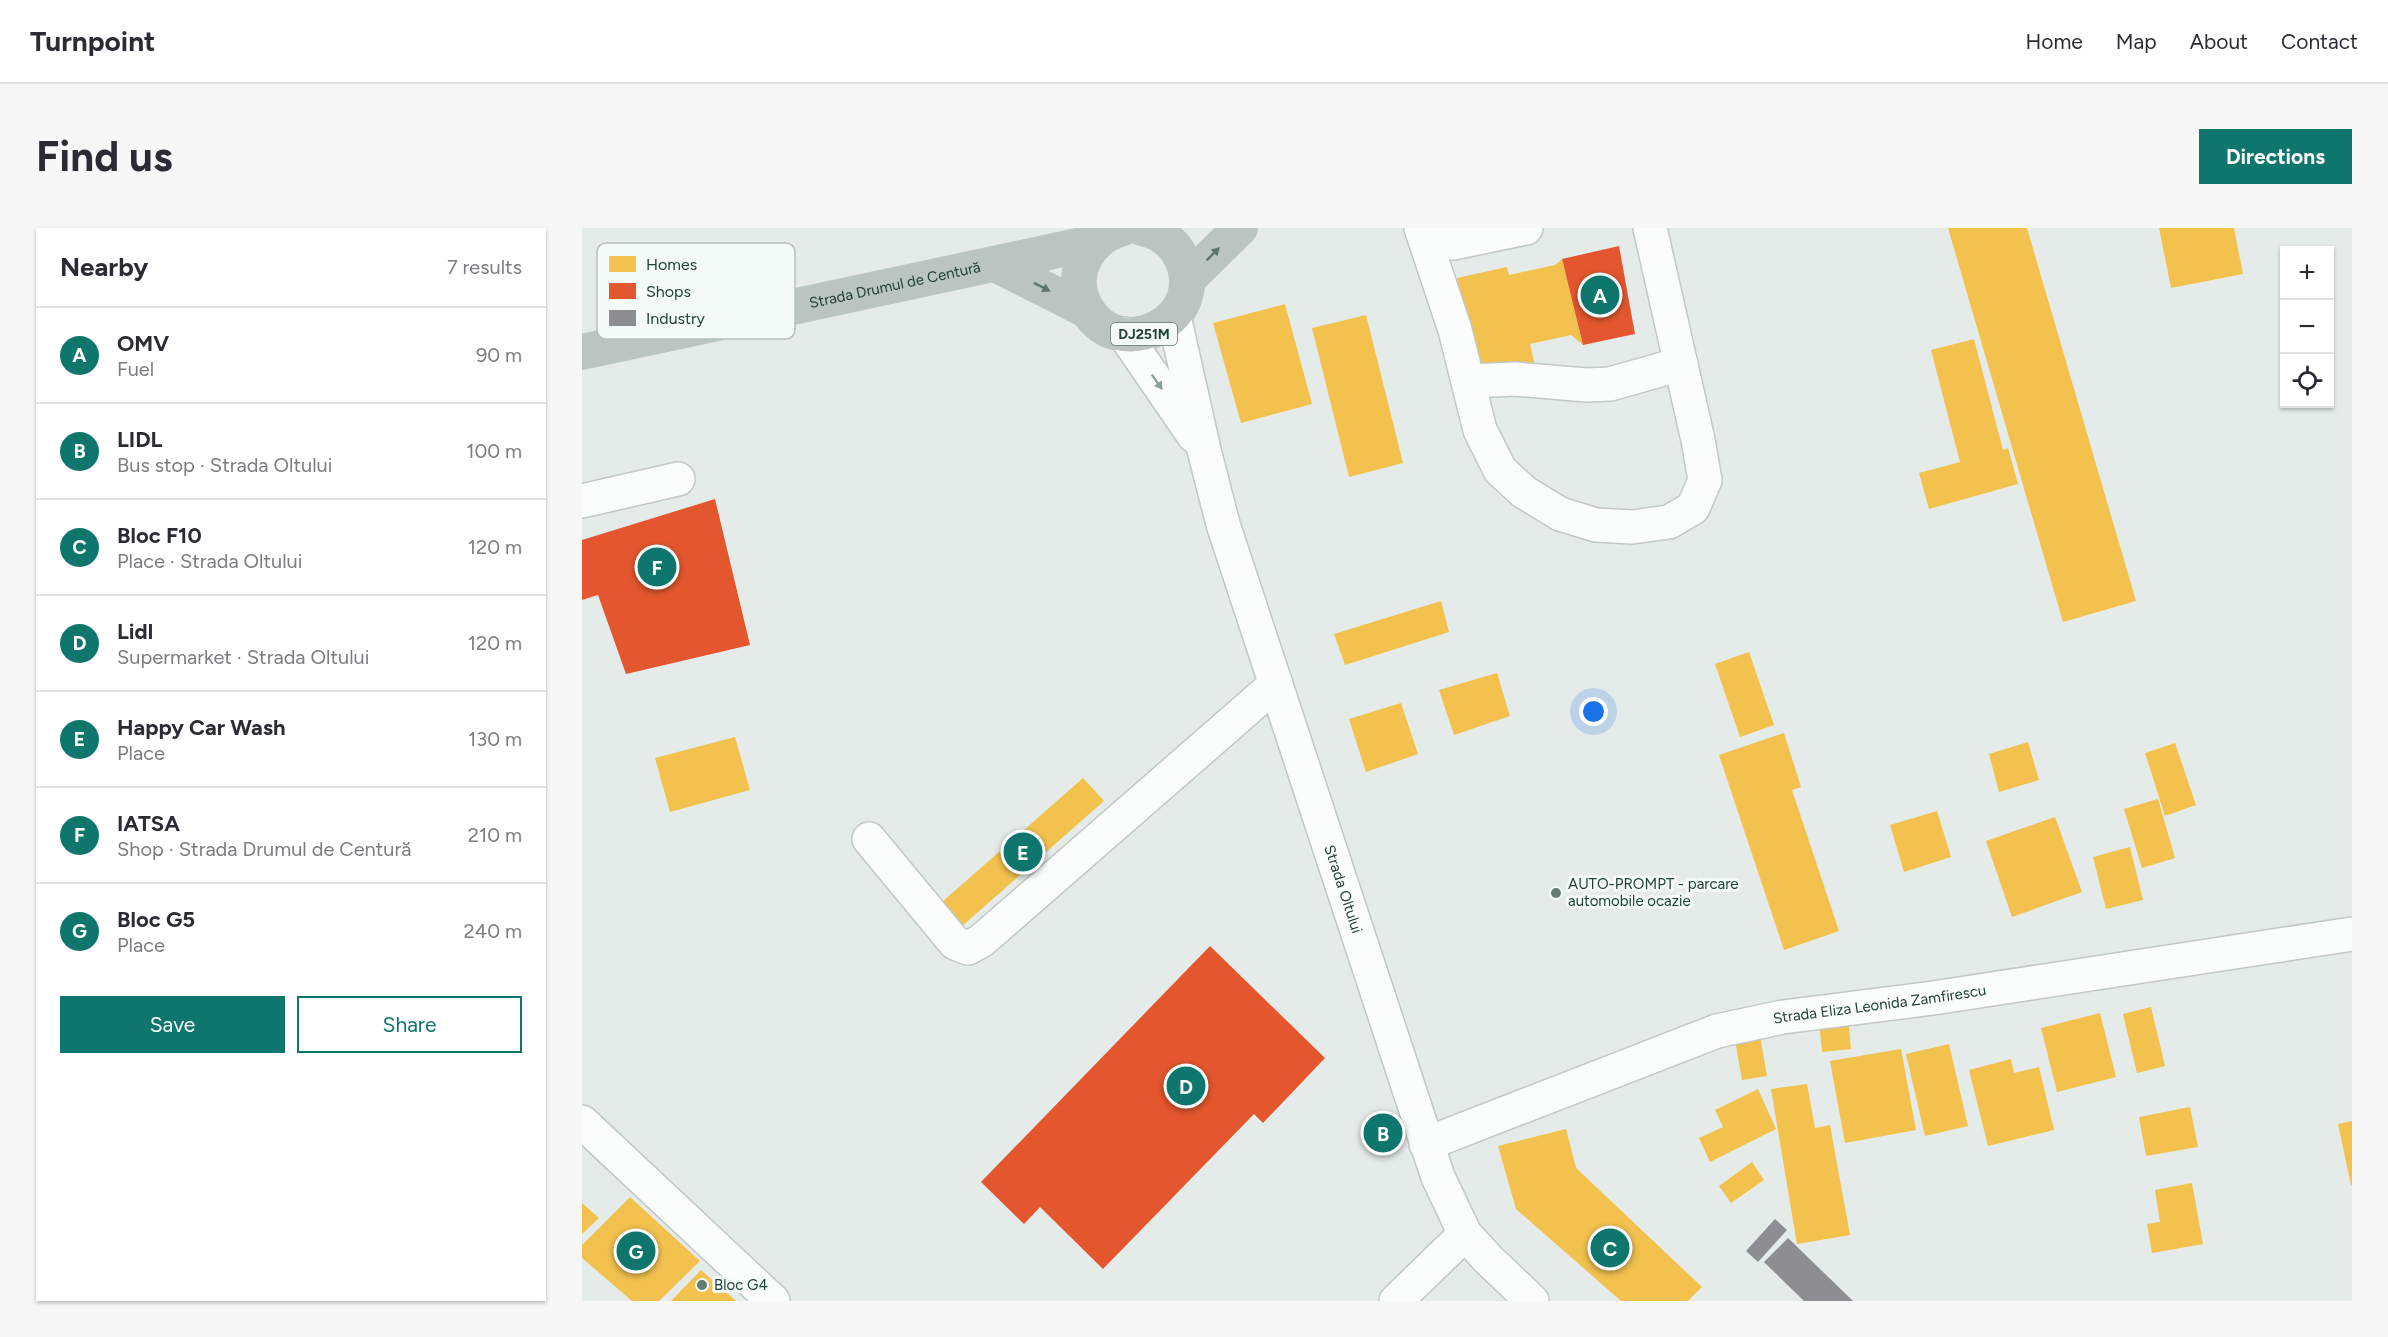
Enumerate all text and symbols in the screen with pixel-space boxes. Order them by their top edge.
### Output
text: Turnpoint [30,24,155,58]
text: Home [2026,29,2083,54]
text: Map [2116,29,2157,54]
text: About [2190,29,2248,54]
text: Contact [2281,29,2358,54]
button: Directions [2199,129,2352,184]
text: Find us [36,131,173,182]
legend [597,243,795,339]
map controls [2280,246,2334,408]
button: + [2280,246,2334,300]
one-way arrow [1206,248,1220,262]
text: Nearby [60,251,148,283]
text: 7 results [447,255,522,279]
text: Homes [646,255,697,274]
street label: Strada Drumul de Centură [808,258,982,312]
pin: A [1580,272,1620,318]
text: Shops [646,282,691,301]
one-way arrow [1033,283,1050,292]
button: − [2280,300,2334,354]
text: Industry [646,309,705,328]
road number: DJ251M [1111,323,1177,345]
text: OMV [117,330,169,357]
text: A [72,343,87,367]
text: 90 m [476,343,522,367]
button: locate [2280,354,2334,408]
text: Fuel [117,357,154,381]
one-way arrow [1151,374,1163,390]
text: LIDL [117,426,162,453]
text: B [73,439,86,463]
text: 100 m [466,439,522,463]
text: Bus stop · Strada Oltului [117,453,332,477]
text: Bloc F10 [117,522,202,549]
text: C [72,535,87,559]
text: 120 m [468,535,522,559]
pin: F [638,544,676,590]
text: Place · Strada Oltului [117,549,302,573]
text: Lidl [117,618,153,645]
text: D [73,631,87,655]
text: 120 m [468,631,522,655]
text: Supermarket · Strada Oltului [117,645,369,669]
your location [1579,697,1608,726]
text: Happy Car Wash [117,714,286,741]
text: E [74,727,85,751]
text: 130 m [468,727,522,751]
text: Place [117,741,165,765]
text: IATSA [117,810,180,837]
text: F [74,823,85,847]
text: 210 m [468,823,522,847]
pin: E [1004,830,1042,874]
text: Shop · Strada Drumul de Centură [117,837,411,861]
street label: Strada Oltului [1320,843,1366,935]
place label: AUTO-PROMPT - parcare automobile ocazie [1568,875,1738,910]
marker: AUTO-PROMPT - parcare automobile ocazie [1549,886,1563,900]
text: Bloc G5 [117,906,195,933]
text: G [72,919,87,943]
text: 240 m [464,919,522,943]
text: Place [117,933,165,957]
street label: Strada Eliza Leonida Zamfirescu [1771,981,1987,1028]
button: Save [60,996,285,1053]
button: Share [297,996,522,1053]
pin: D [1166,1064,1206,1108]
pin: B [1364,1110,1402,1156]
pin: C [1590,1226,1630,1270]
pin: G [616,1228,656,1274]
place label: Bloc G4 [714,1276,768,1294]
marker: Bloc G4 [695,1278,709,1292]

